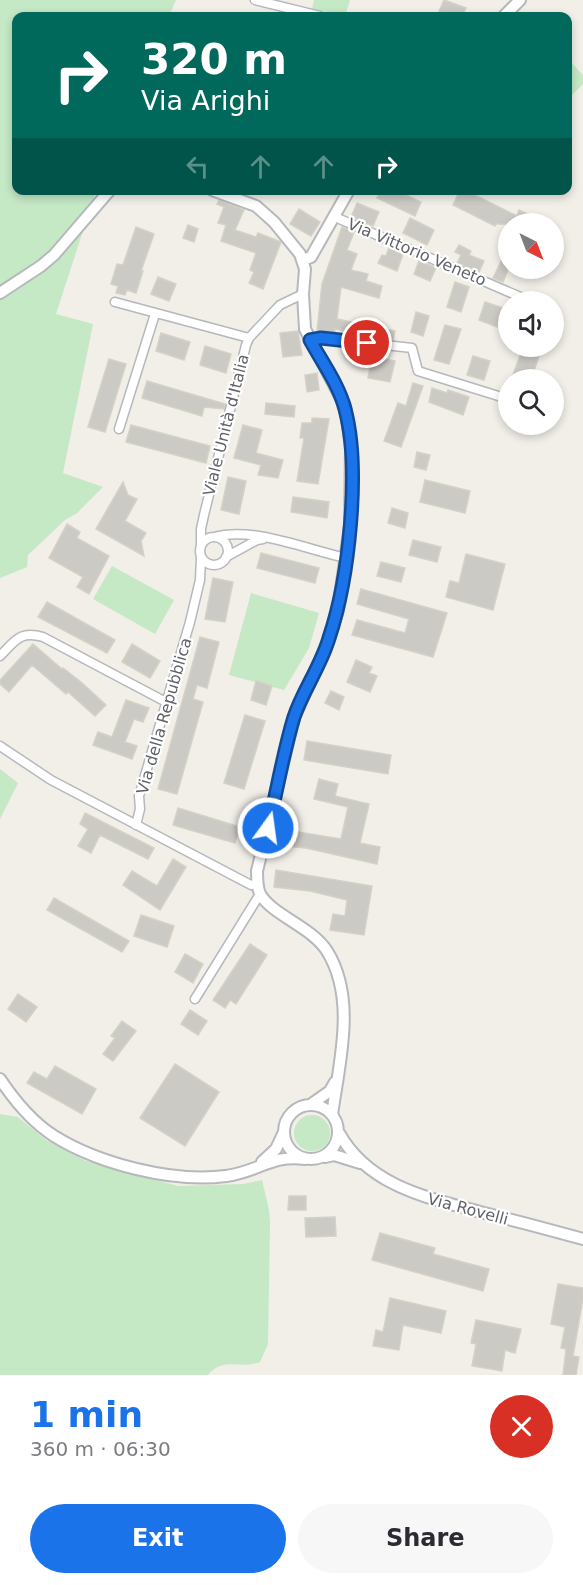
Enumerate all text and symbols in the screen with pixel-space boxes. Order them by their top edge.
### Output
text: 320 m [141,35,287,84]
icon: right [42,36,120,114]
text: Via Arighi [141,85,270,116]
icon: left [181,150,214,183]
icon: ahead [244,150,277,183]
icon: ahead [307,150,340,183]
icon: right [370,150,403,183]
north arrow [498,213,564,279]
map controls [498,213,564,435]
street label: Via Vittorio Veneto [345,214,489,290]
button: sound [498,291,564,357]
pin [341,317,392,368]
icon: arrive [350,326,383,359]
street label: Viale Unità d'Italia [199,352,253,498]
button: search [498,369,564,435]
street label: Via della Repubblica [133,635,195,797]
position arrow [236,796,300,860]
street label: Via Rovelli [426,1189,510,1229]
text: 1 min [30,1394,143,1435]
button: close [490,1395,553,1458]
text: 360 m · 06:30 [30,1437,171,1461]
button: Exit [30,1504,286,1573]
button: Share [298,1504,553,1573]

